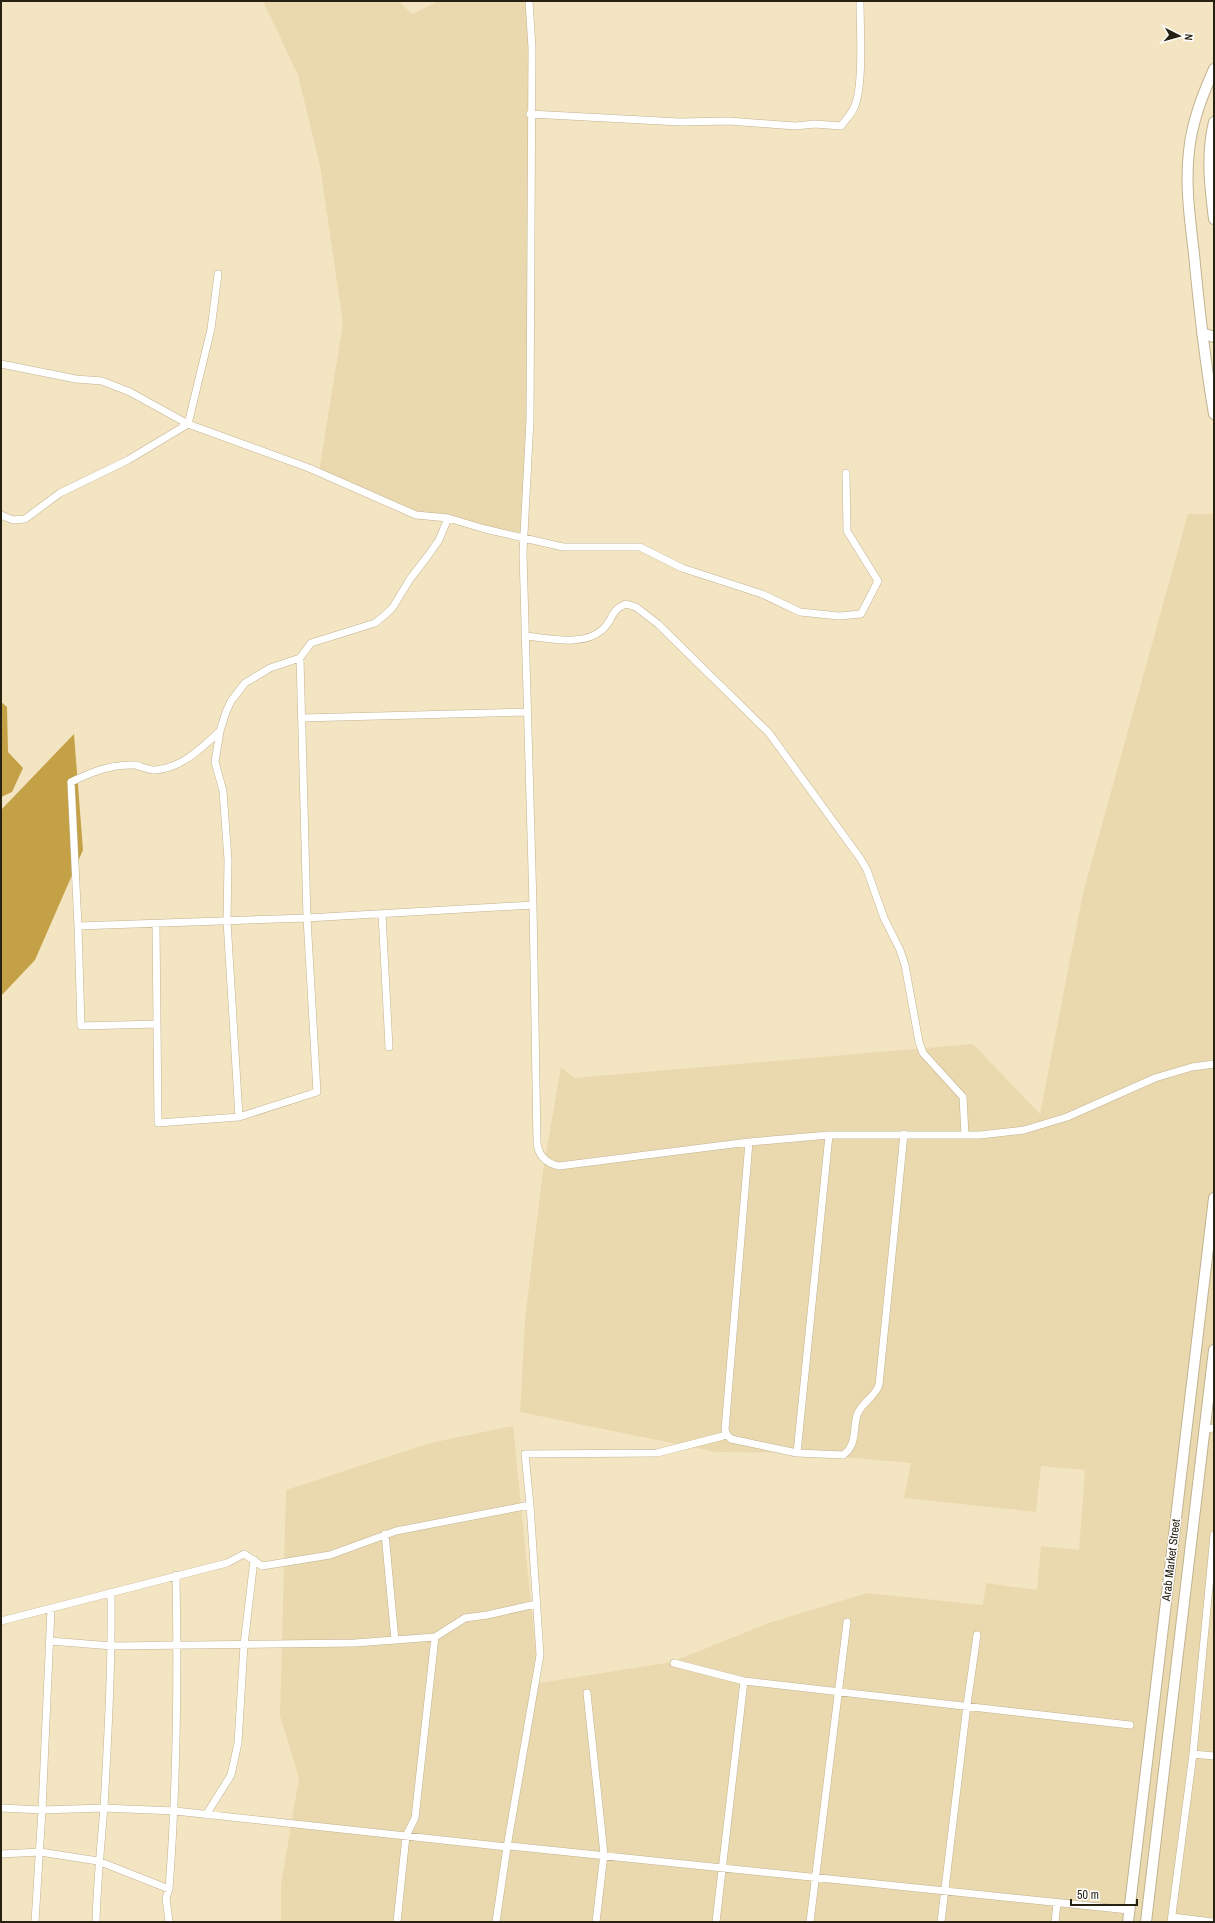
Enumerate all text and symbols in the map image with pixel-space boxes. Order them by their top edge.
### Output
north arrow [1159,16,1199,56]
text: N [1182,33,1196,41]
street label: Arab Market Street [1158,1518,1184,1603]
scale bar [1071,1881,1137,1907]
text: 50 m [1077,1887,1099,1903]

